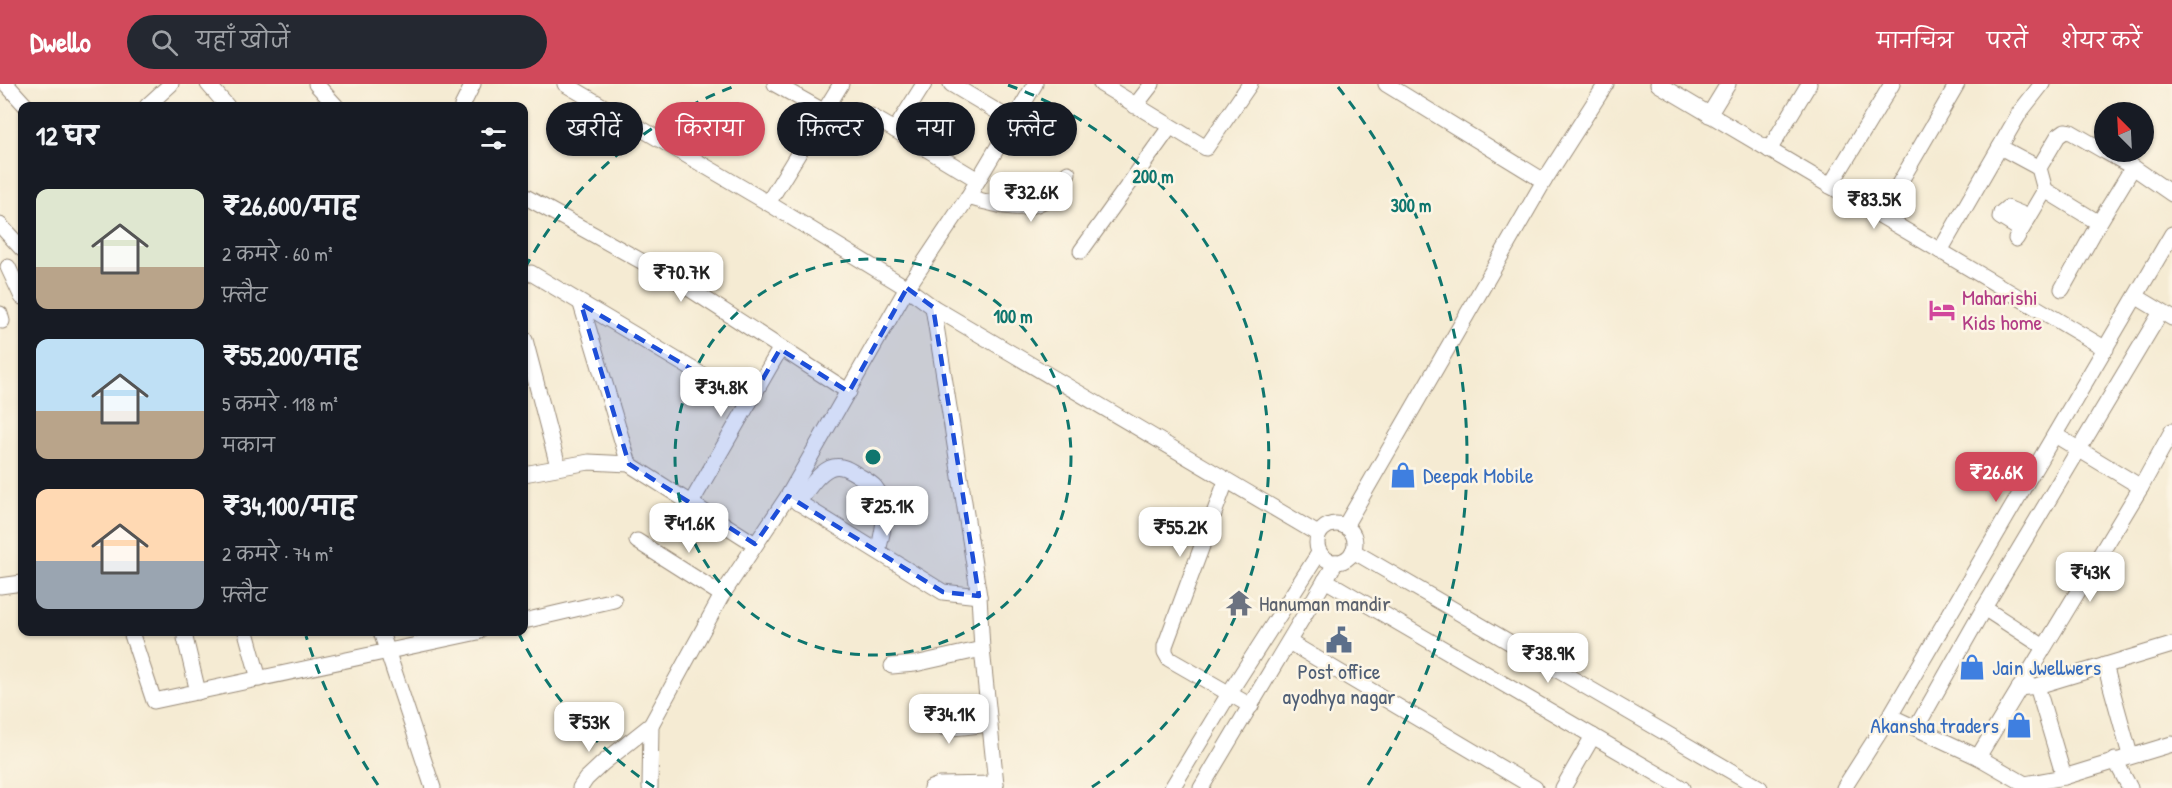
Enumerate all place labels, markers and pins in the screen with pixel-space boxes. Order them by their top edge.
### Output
pin: ₹32.6K [982,172,1080,223]
pin: ₹83.5K [1825,179,1923,230]
pin: ₹70.7K [632,252,730,303]
place label: Maharishi Kids home [1962,282,2043,337]
hotel icon: Maharishi Kids home [1927,295,1957,325]
pin: ₹34.8K [672,367,770,418]
centre of rings [863,447,883,467]
pin: ₹26.6K [1947,452,2045,503]
shop icon: Deepak Mobile [1388,460,1418,490]
place label: Deepak Mobile [1423,460,1534,490]
pin: ₹25.1K [838,486,936,537]
pin: ₹41.6K [640,503,738,554]
pin: ₹55.2K [1131,507,1229,558]
pin: ₹43K [2054,552,2126,603]
temple icon: Hanuman mandir [1224,588,1254,618]
place label: Hanuman mandir [1259,588,1391,618]
public building icon: Post office ayodhya nagar [1324,625,1354,655]
pin: ₹38.9K [1499,633,1597,684]
shop icon: Jain Jwellwers [1957,652,1987,682]
place label: Jain Jwellwers [1992,652,2101,682]
place label: Post office ayodhya nagar [1282,656,1396,711]
pin: ₹34.1K [900,694,998,745]
pin: ₹53K [553,702,625,753]
place label: Akansha traders [1870,710,1999,740]
shop icon: Akansha traders [2004,710,2034,740]

